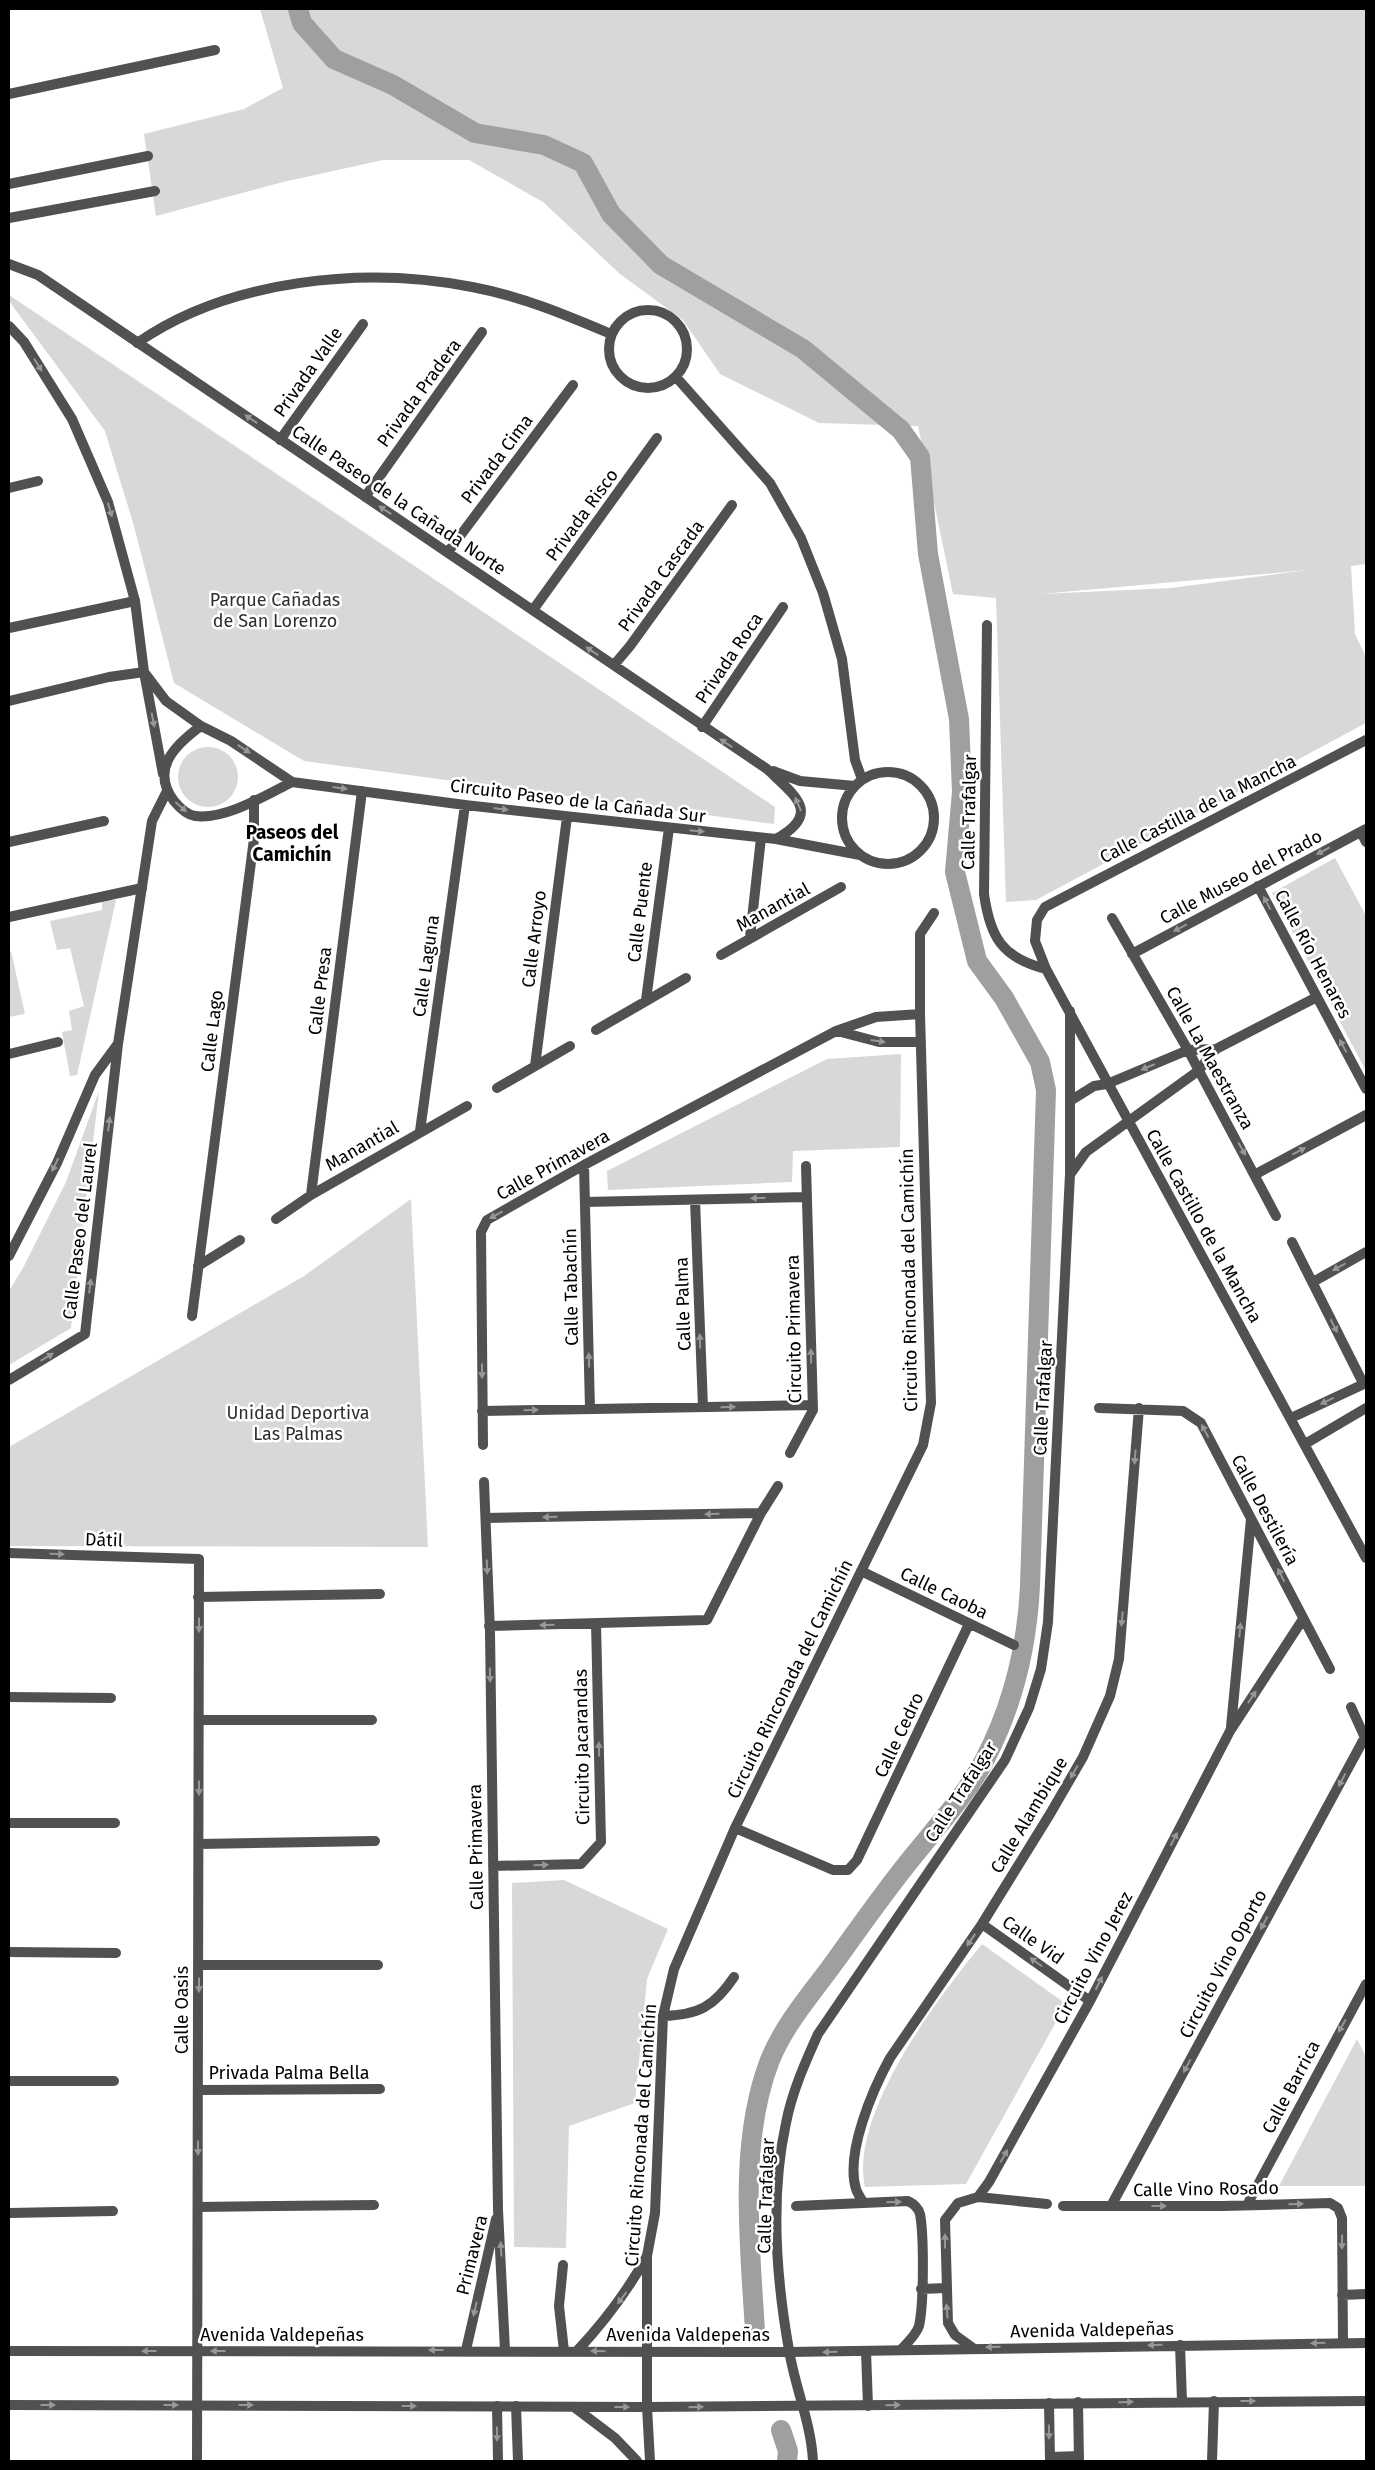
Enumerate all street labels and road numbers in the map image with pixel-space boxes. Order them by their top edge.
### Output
street label: Privada Valle [269,323,347,421]
street label: Privada Pradera [372,334,466,452]
street label: Privada Cima [456,410,538,508]
street label: Calle Paseo de la Cañada Norte [288,420,510,580]
street label: Privada Risco [541,464,623,566]
street label: Privada Cascada [613,516,709,636]
street label: Privada Roca [690,608,768,708]
street label: Calle Castilla de la Mancha [1096,750,1300,868]
street label: Calle Trafalgar [957,754,981,870]
street label: Circuito Paseo de la Cañada Sur [449,774,707,828]
street label: Calle Museo del Prado [1156,825,1326,929]
street label: Calle Puente [623,860,657,964]
street label: Manantial [732,878,814,936]
street label: Calle Río Henares [1270,886,1356,1022]
street label: Calle Arroyo [517,889,551,989]
street label: Calle Laguna [408,913,444,1019]
street label: Calle Presa [304,946,336,1036]
street label: Calle La Maestranza [1161,982,1259,1134]
street label: Calle Lago [196,989,228,1073]
street label: Manantial [321,1116,403,1176]
street label: Calle Primavera [492,1125,614,1205]
street label: Calle Castillo de la Mancha [1141,1125,1267,1327]
street label: Calle Paseo del Laurel [58,1141,102,1321]
street label: Circuito Rinconada del Camichín [896,1148,922,1412]
street label: Calle Tabachín [559,1228,583,1346]
street label: Circuito Primavera [782,1254,806,1404]
street label: Calle Palma [670,1257,696,1351]
street label: Calle Trafalgar [1029,1340,1057,1456]
street label: Calle Destilería [1226,1451,1304,1569]
street label: Dátil [85,1528,123,1552]
street label: Circuito Rinconada del Camichín [722,1556,858,1802]
street label: Calle Caoba [896,1562,992,1624]
street label: Circuito Jacarandas [570,1669,594,1825]
street label: Calle Cedro [870,1689,928,1781]
street label: Calle Trafalgar [920,1737,1002,1847]
street label: Calle Alambique [986,1753,1072,1877]
street label: Calle Primavera [464,1784,488,1910]
street label: Circuito Vino Oporto [1174,1886,1272,2042]
street label: Circuito Vino Jerez [1049,1888,1137,2028]
street label: Calle Vid [998,1911,1068,1969]
street label: Calle Oasis [171,1966,193,2054]
street label: Circuito Rinconada del Camichín [621,2003,661,2267]
street label: Calle Barrica [1257,2037,1325,2137]
street label: Privada Palma Bella [208,2062,370,2084]
street label: Calle Trafalgar [753,2138,779,2254]
street label: Calle Vino Rosado [1133,2177,1279,2201]
street label: Primavera [451,2213,493,2297]
street label: Avenida Valdepeñas [1010,2318,1174,2342]
street label: Avenida Valdepeñas [200,2324,364,2346]
street label: Avenida Valdepeñas [606,2324,770,2346]

